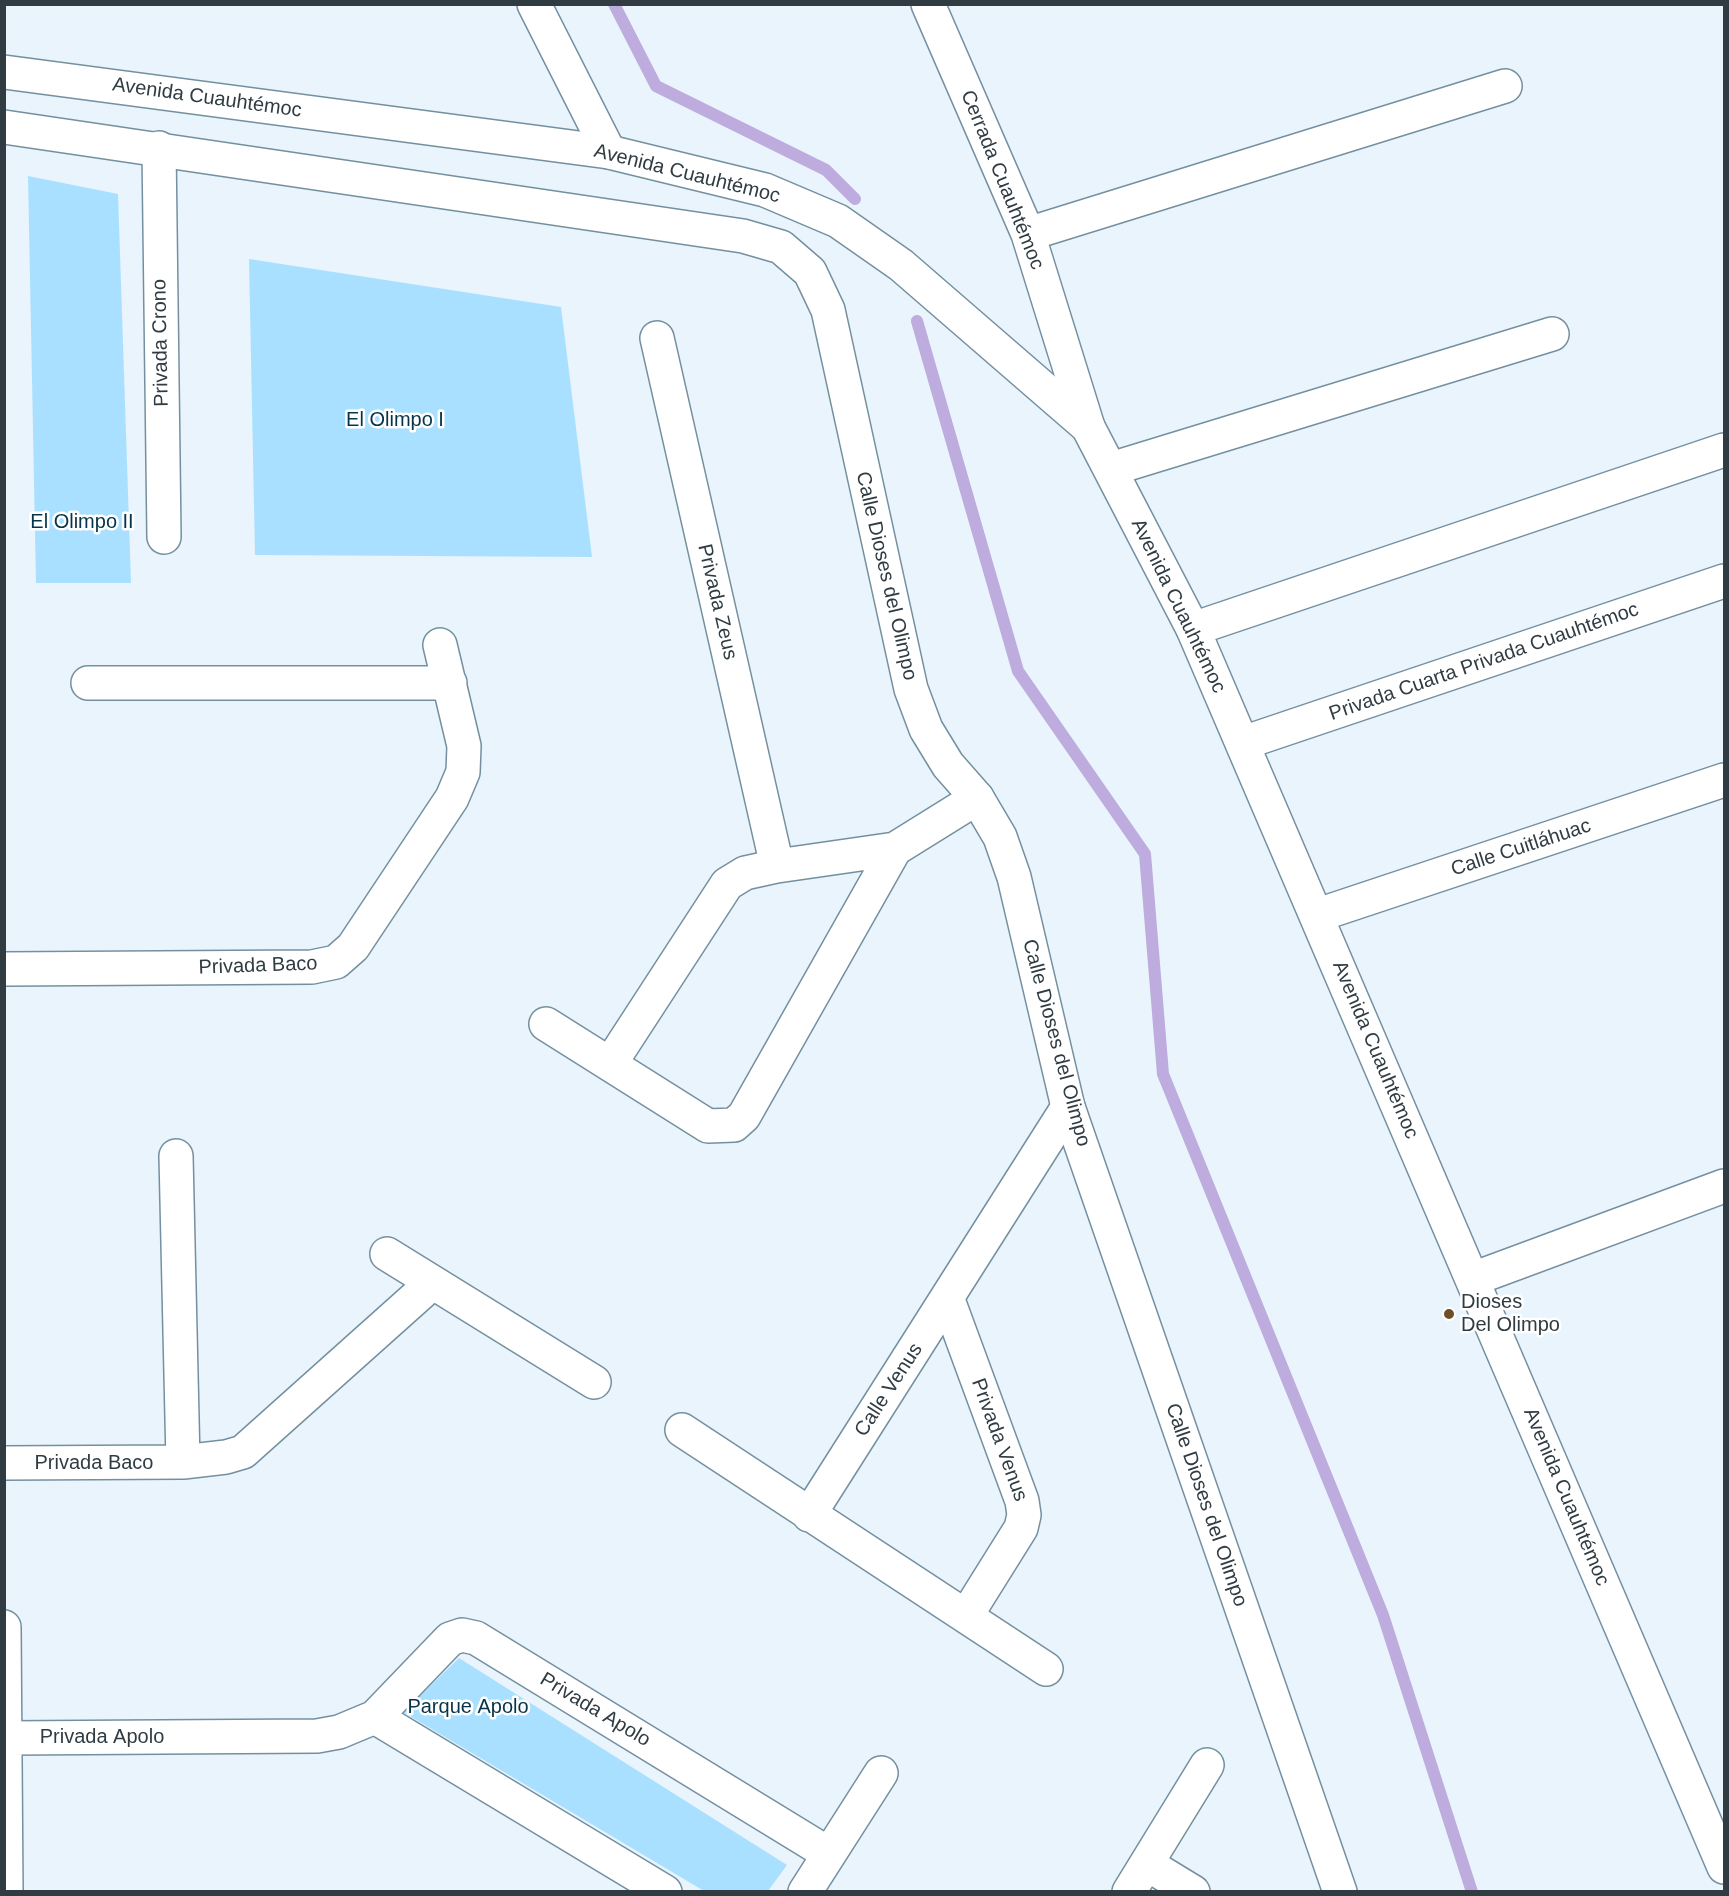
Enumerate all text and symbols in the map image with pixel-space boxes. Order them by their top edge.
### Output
street label: Avenida Cuauhtémoc [111,73,303,123]
street label: Cerrada Cuauhtémoc [955,87,1049,273]
street label: Avenida Cuauhtémoc [591,139,783,209]
street label: Privada Crono [148,279,174,407]
park label: El Olimpo I [346,408,444,432]
street label: Calle Dioses del Olimpo [850,469,922,683]
park label: El Olimpo II [30,510,134,534]
street label: Avenida Cuauhtémoc [1125,515,1231,697]
street label: Privada Zeus [692,542,742,662]
street label: Privada Cuarta Privada Cuauhtémoc [1326,598,1642,726]
street label: Calle Cuitláhuac [1448,814,1594,882]
street label: Calle Dioses del Olimpo [1017,937,1095,1149]
street label: Privada Baco [198,952,318,980]
street label: Avenida Cuauhtémoc [1327,957,1423,1143]
place label: Dioses Del Olimpo [1461,1290,1560,1337]
marker: Dioses Del Olimpo [1442,1307,1456,1321]
street label: Calle Venus [850,1339,928,1441]
street label: Privada Venus [966,1375,1032,1505]
street label: Calle Dioses del Olimpo [1160,1400,1252,1610]
street label: Avenida Cuauhtémoc [1518,1404,1614,1590]
street label: Privada Baco [35,1451,153,1475]
street label: Privada Apolo [535,1668,655,1752]
park label: Parque Apolo [407,1695,529,1719]
street label: Privada Apolo [40,1725,164,1749]

